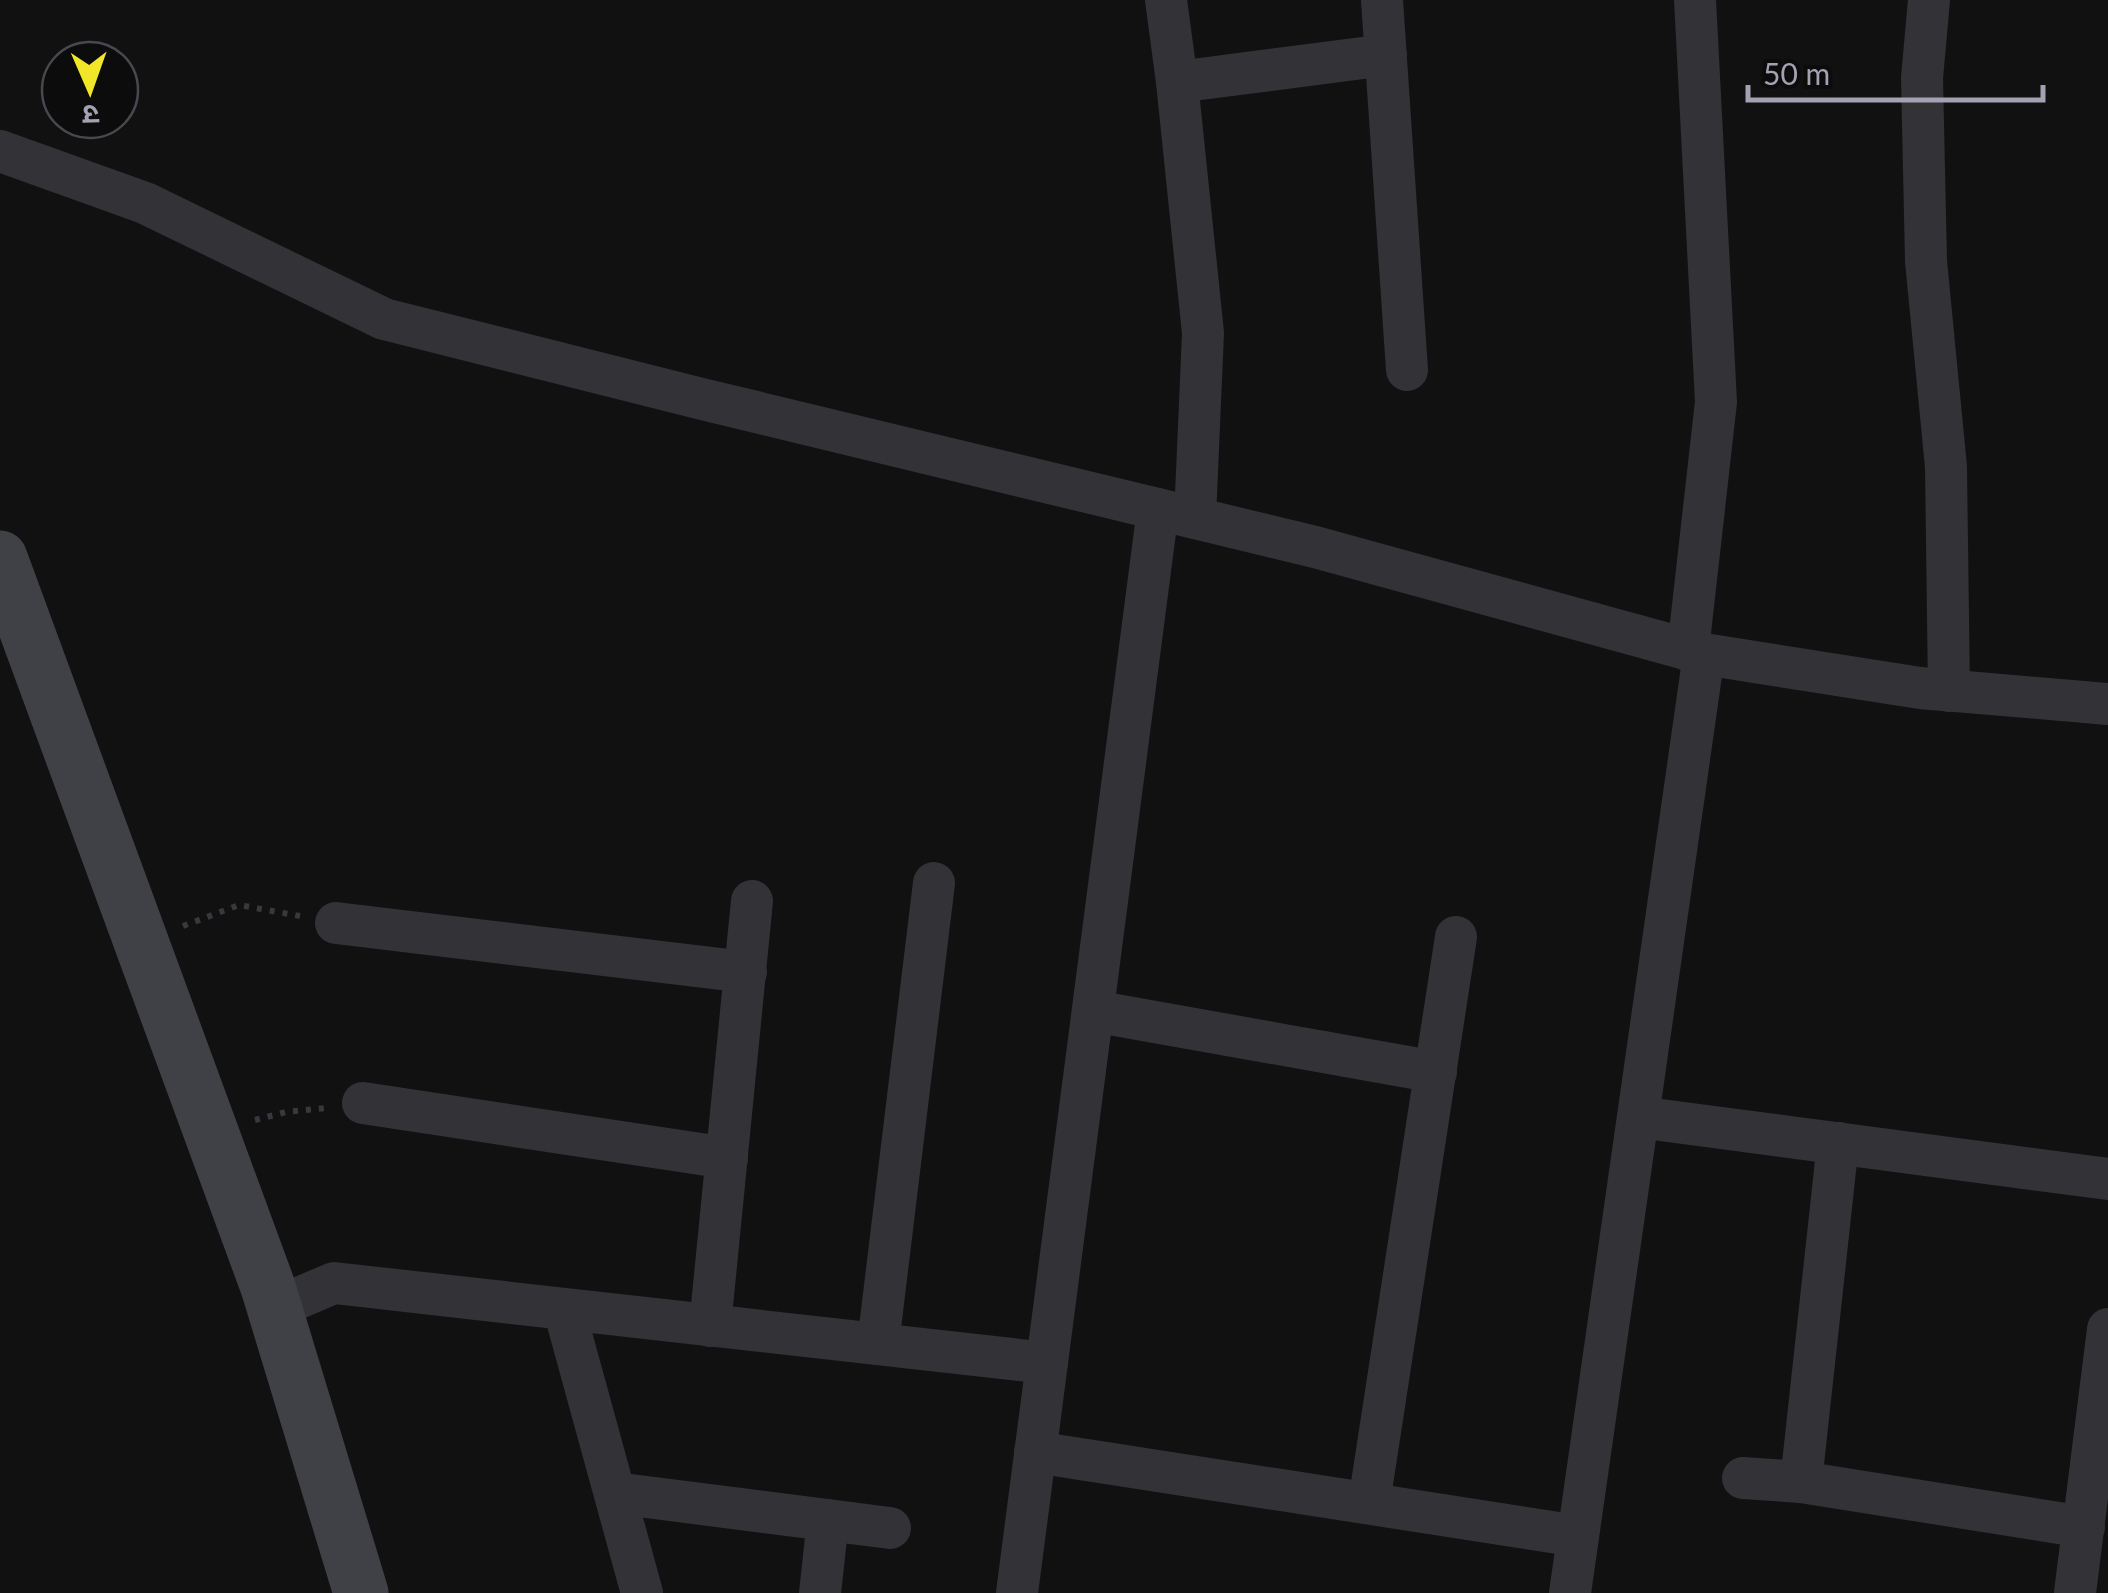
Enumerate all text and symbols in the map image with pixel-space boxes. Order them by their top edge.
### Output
north arrow [40,40,140,140]
scale bar [1748,40,2043,102]
text: 50 m [1763,55,1830,91]
text: उ [82,99,100,133]

